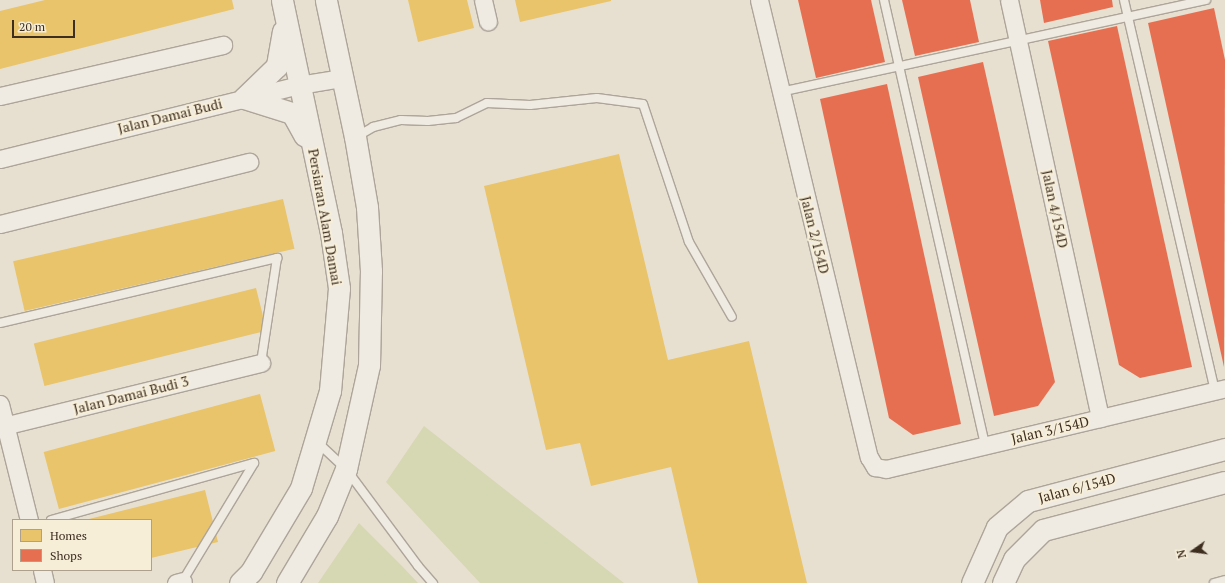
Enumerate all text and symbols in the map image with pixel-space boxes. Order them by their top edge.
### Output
scale bar [14,12,77,38]
text: 20 m [19,19,45,34]
street label: Jalan Damai Budi [116,95,224,137]
street label: Persiaran Alam Damai [305,147,345,287]
street label: Jalan 4/154D [1039,168,1071,250]
street label: Jalan 2/154D [797,194,833,276]
street label: Jalan Damai Budi 3 [72,373,190,417]
street label: Jalan 3/154D [1009,413,1091,447]
street label: Jalan 6/154D [1036,470,1118,506]
legend [12,519,152,571]
text: Homes [50,528,87,543]
north arrow [1173,531,1213,571]
text: Shops [50,548,82,563]
text: N [1174,548,1189,560]

